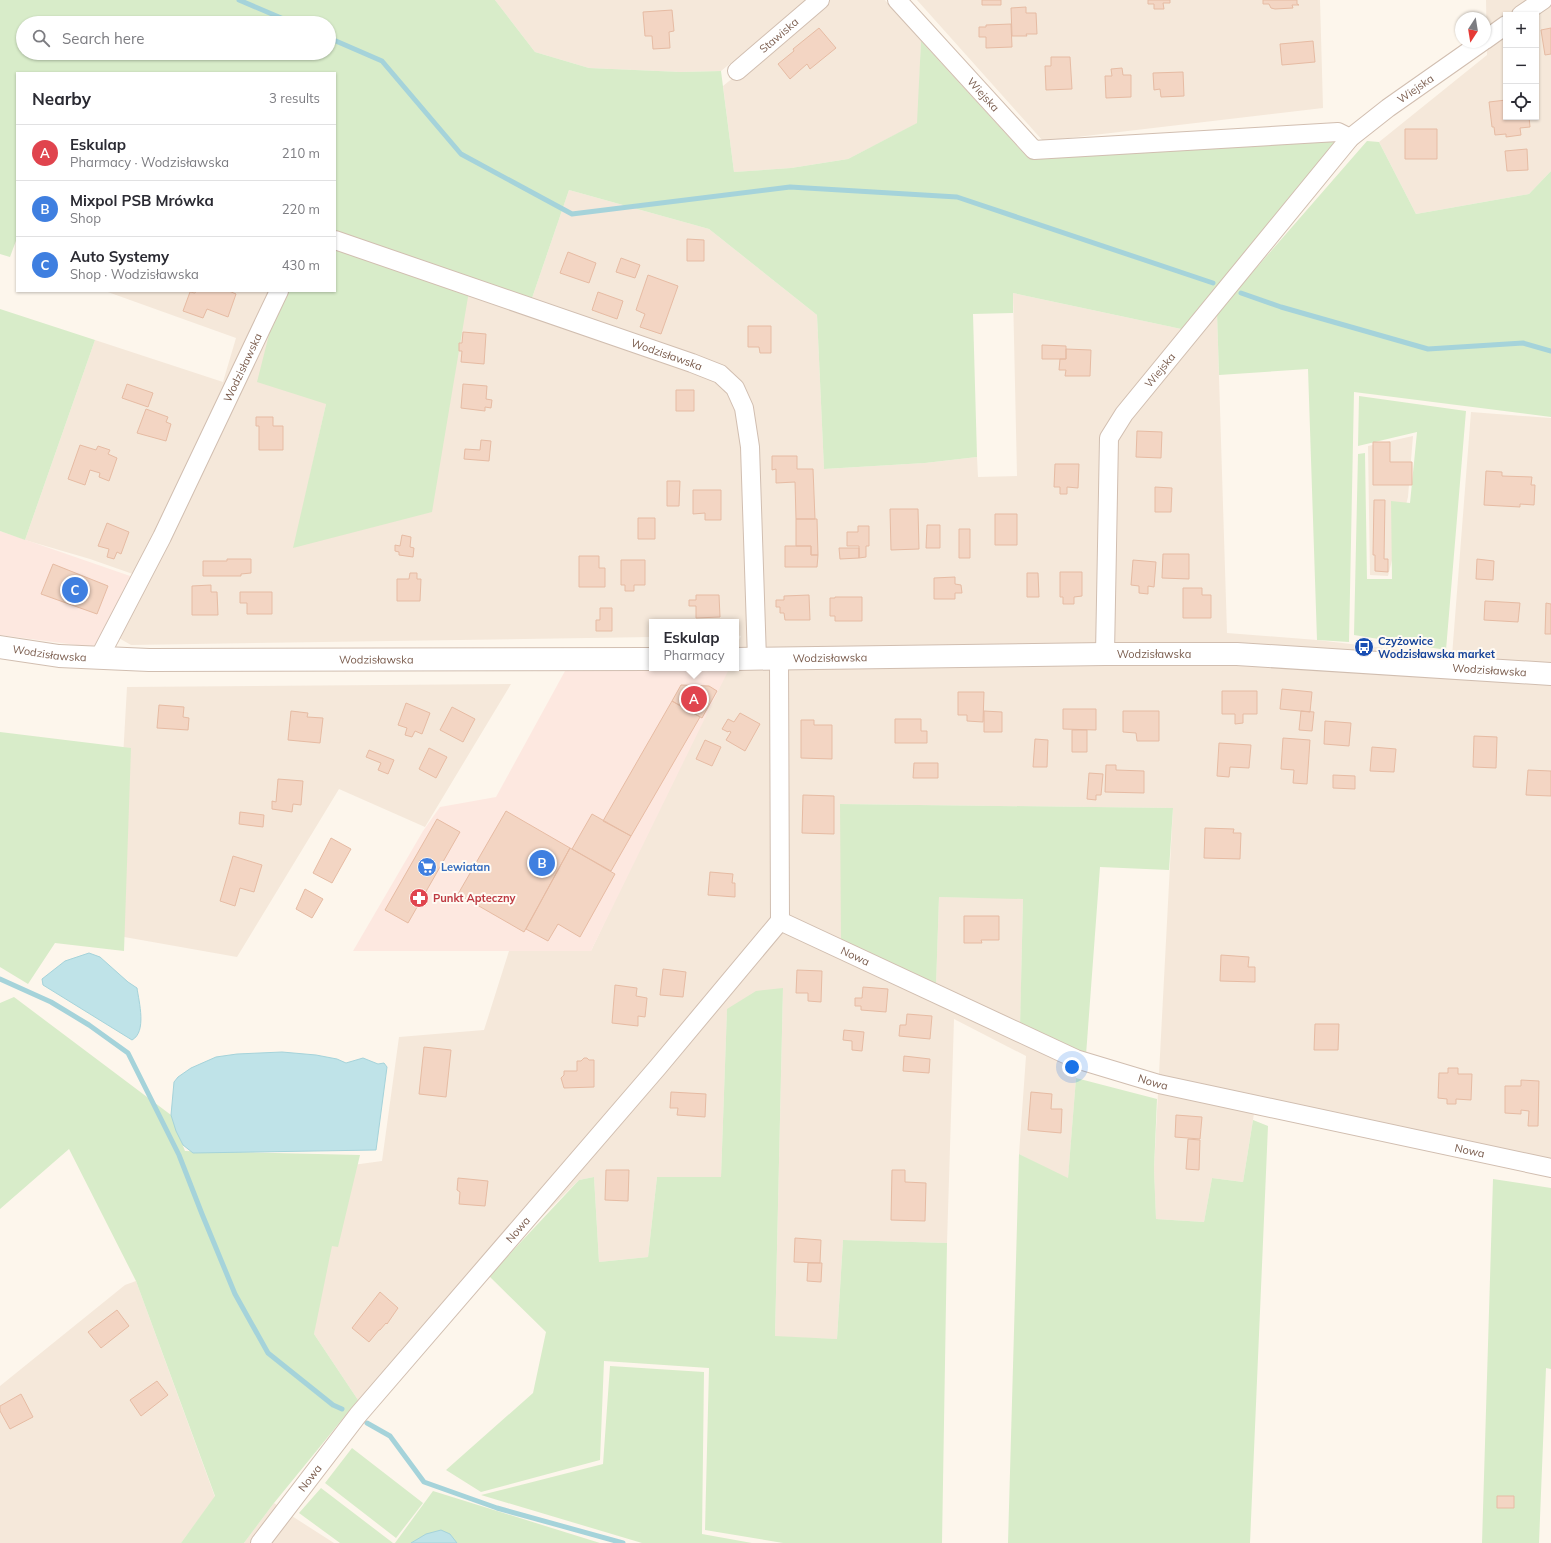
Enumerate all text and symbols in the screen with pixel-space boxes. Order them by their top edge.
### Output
north arrow [1455,12,1491,48]
map controls [1503,12,1539,120]
button: + [1503,12,1539,48]
street label: Stawiska [756,15,801,56]
search box [16,16,336,60]
icon: search [30,27,52,49]
text: Search here [62,29,144,48]
button: − [1503,48,1539,84]
street label: Wiejska [1395,71,1436,106]
street label: Wiejska [964,75,1002,114]
button: locate [1503,84,1539,120]
text: Nearby [32,88,91,109]
text: 3 results [269,90,320,106]
text: Eskulap [70,135,126,154]
text: A [40,145,50,161]
text: 210 m [282,145,320,161]
text: Pharmacy · Wodzisławska [70,154,229,170]
text: Mixpol PSB Mrówka [70,191,214,210]
text: B [41,201,49,217]
text: 220 m [282,201,320,217]
text: Shop [70,210,101,226]
text: Auto Systemy [70,247,169,266]
text: C [41,257,49,273]
text: 430 m [282,257,320,273]
text: Shop · Wodzisławska [70,266,199,282]
street label: Wodzisławska [220,331,265,404]
street label: Wodzisławska [629,336,705,373]
street label: Wiejska [1141,350,1178,391]
pin: C [62,575,88,605]
popup [649,619,739,671]
text: Eskulap [663,628,720,647]
place label: Czyżowice Wodzisławska market [1378,634,1495,661]
bus stop icon: Czyżowice Wodzisławska market [1353,636,1375,658]
street label: Wodzisławska [11,642,87,664]
text: Pharmacy [663,647,725,663]
street label: Wodzisławska [1117,647,1191,661]
street label: Wodzisławska [793,650,867,665]
street label: Wodzisławska [339,652,414,667]
street label: Wodzisławska [1452,661,1527,679]
pin: A [681,684,707,714]
pin: B [529,848,555,878]
supermarket icon: Lewiatan [416,856,438,878]
place label: Lewiatan [441,860,490,874]
pharmacy icon: Punkt Apteczny [408,887,430,909]
place label: Punkt Apteczny [433,891,516,905]
street label: Nowa [838,943,872,969]
your location [1062,1057,1082,1077]
street label: Nowa [1136,1071,1169,1093]
street label: Nowa [1453,1141,1486,1161]
street label: Nowa [503,1213,533,1246]
street label: Nowa [295,1462,325,1494]

